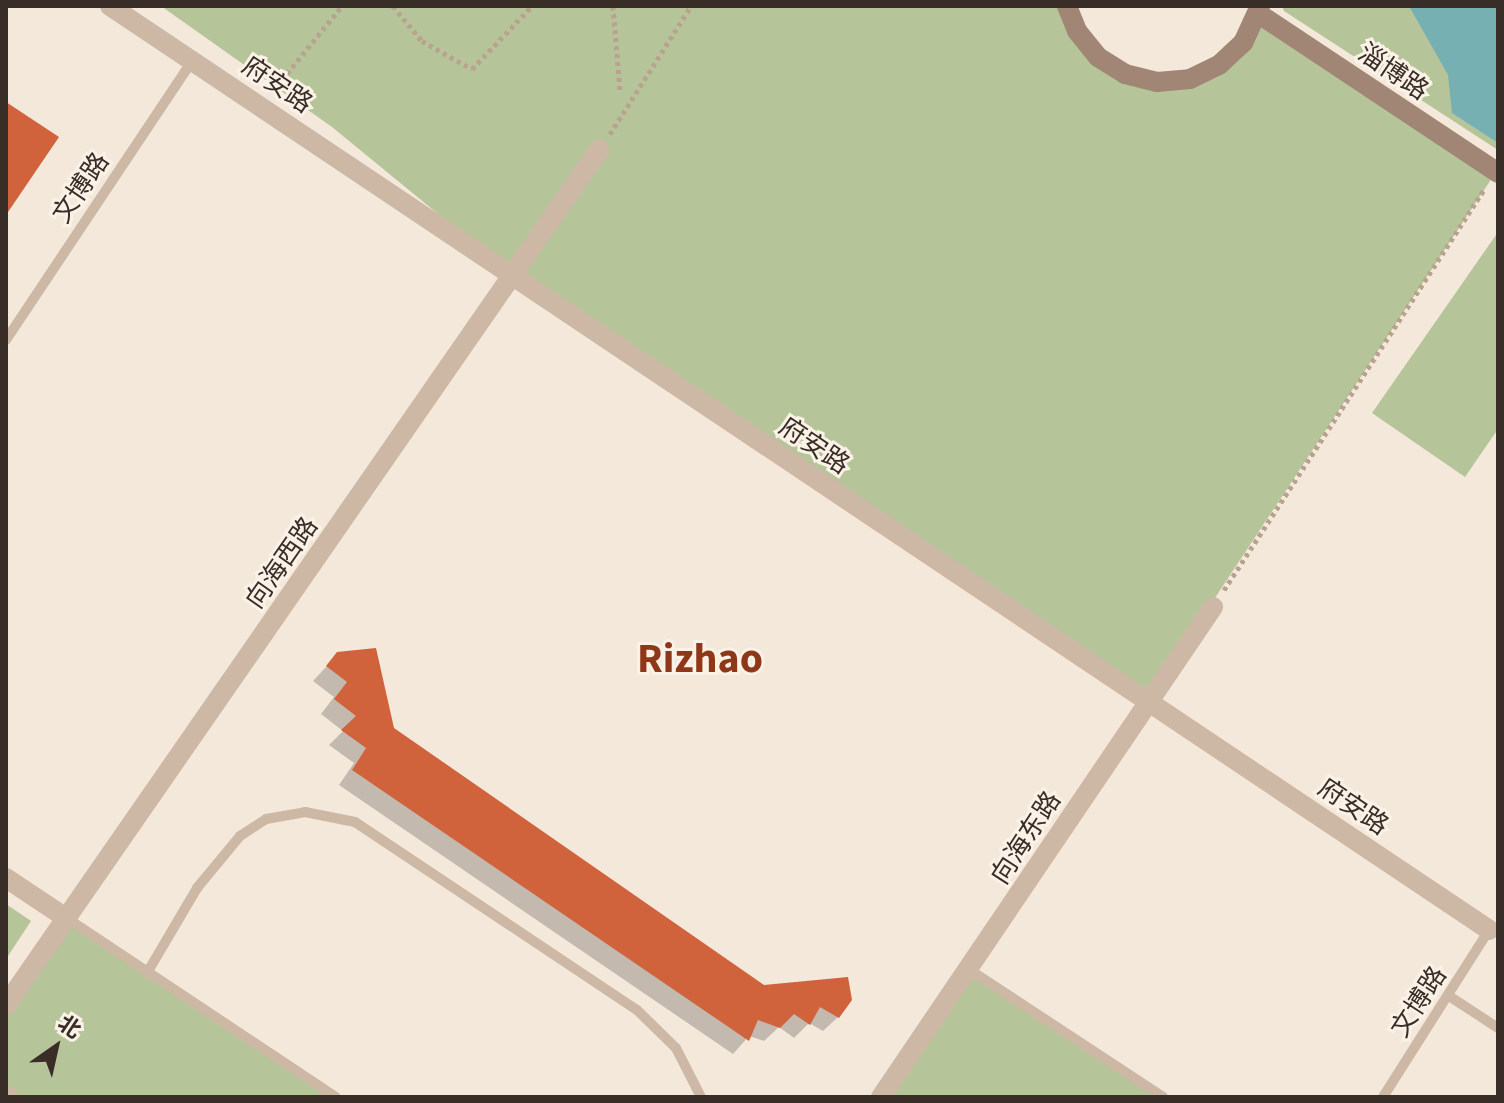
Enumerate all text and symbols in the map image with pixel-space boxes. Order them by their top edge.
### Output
street label: 淄博路 [1352,37,1434,107]
street label: 府安路 [236,50,318,120]
street label: 文博路 [46,147,116,229]
street label: 府安路 [773,411,855,481]
street label: 向海西路 [239,511,325,615]
district label: Rizhao [637,634,763,684]
street label: 府安路 [1312,772,1394,842]
street label: 向海东路 [985,786,1067,890]
street label: 文博路 [1385,961,1453,1043]
north arrow [16,1007,96,1087]
text: 北 [51,1008,87,1047]

